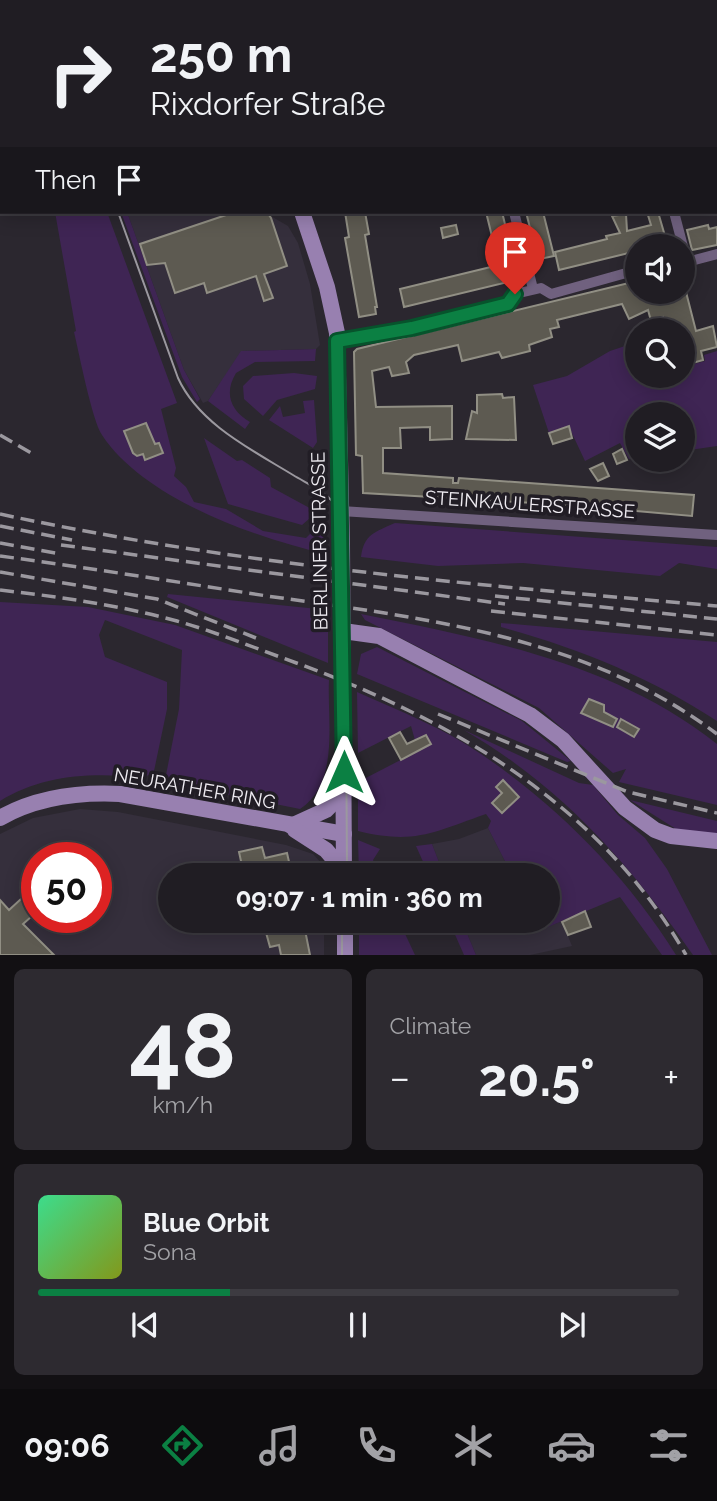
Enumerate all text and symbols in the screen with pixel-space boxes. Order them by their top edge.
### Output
text: 250 m [150,26,292,83]
icon: right [35,28,126,119]
text: Rixdorfer Straße [150,85,386,122]
icon: arrive [110,161,148,199]
text: Then [35,165,96,195]
pin [485,222,545,294]
icon: arrive [496,233,534,271]
map controls [625,234,695,472]
button: sound [625,234,695,304]
button: search [625,318,695,388]
button: layers [625,402,695,472]
street label: BERLINER STRASSE [306,452,332,630]
street label: STEINKAULERSTRASSE [424,486,636,522]
position arrow [307,735,381,809]
street label: NEURATHER RING [112,763,278,813]
speed limit sign: 50 [21,842,112,933]
text: 09:07 · 1 min · 360 m [235,883,483,913]
text: 48 [129,992,236,1099]
text: Climate [390,1012,471,1039]
text: 20.5° [478,1047,595,1108]
text: − [390,1055,410,1100]
text: + [663,1055,679,1100]
text: km/h [152,1091,213,1118]
text: Blue Orbit [143,1208,270,1238]
text: Sona [143,1238,197,1265]
icon: previous [126,1306,164,1344]
icon: pause [339,1306,377,1344]
icon: next [553,1306,591,1344]
icon: directions [158,1421,207,1470]
icon: music [255,1421,304,1470]
icon: phone [352,1421,401,1470]
icon: climate [449,1421,498,1470]
icon: car [547,1421,596,1470]
icon: filters [644,1421,693,1470]
text: 09:06 [24,1427,110,1464]

